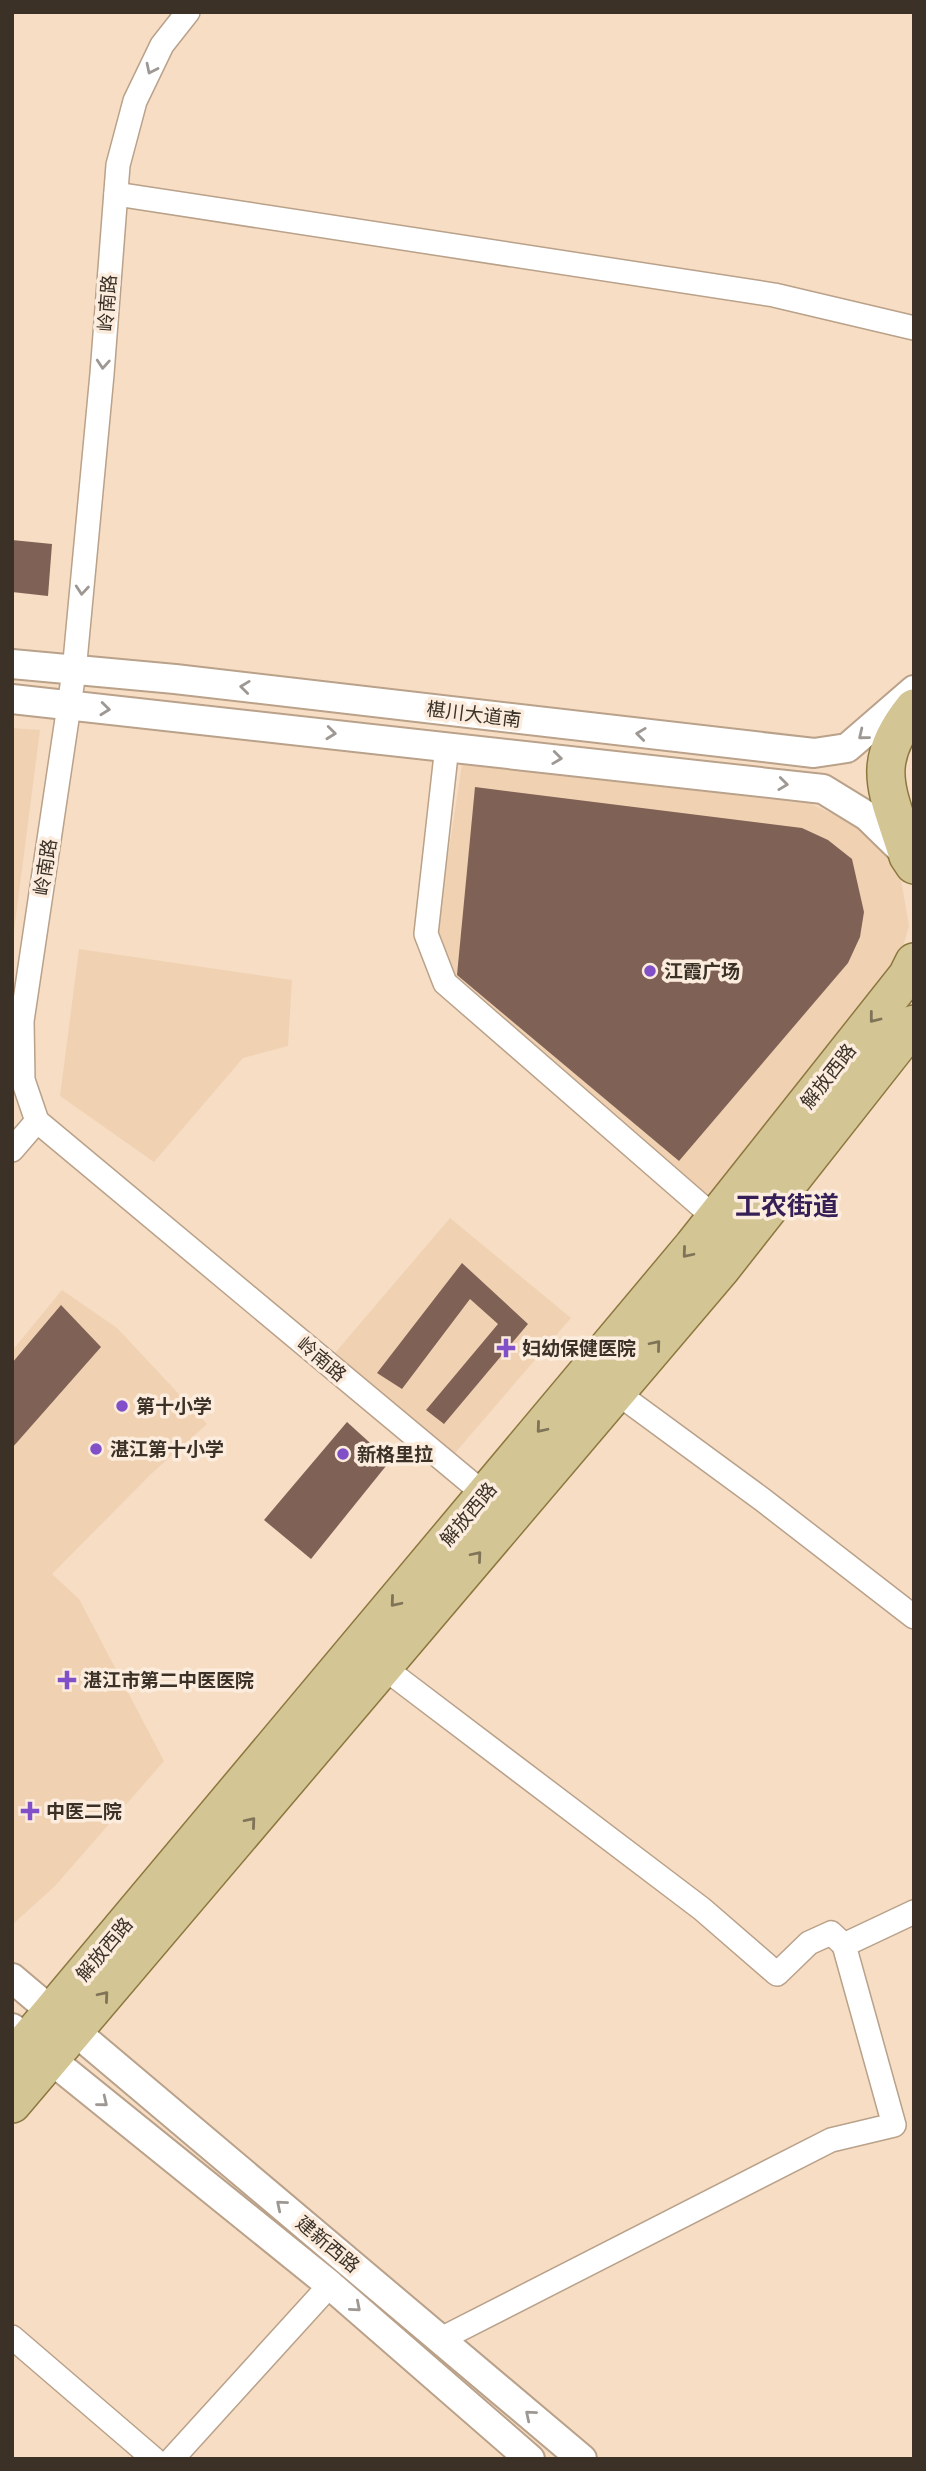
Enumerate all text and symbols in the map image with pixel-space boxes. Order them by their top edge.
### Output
one-way arrow [145,62,159,74]
street label: 岭南路 [93,274,122,332]
one-way arrow [96,358,111,369]
one-way arrow [74,584,89,596]
one-way arrow [239,680,251,695]
street label: 椹川大道南 [425,696,523,733]
one-way arrow [99,701,110,716]
one-way arrow [325,726,337,741]
one-way arrow [636,727,647,742]
one-way arrow [858,727,871,740]
one-way arrow [551,751,563,766]
one-way arrow [777,777,789,792]
street label: 岭南路 [29,837,62,897]
place label: 江霞广场 [664,959,740,984]
marker: 江霞广场 [642,963,658,979]
one-way arrow [870,1010,883,1022]
street label: 解放西路 [795,1039,862,1114]
district label: 工农街道 [735,1189,839,1223]
one-way arrow [683,1245,695,1258]
street label: 岭南路 [292,1331,352,1387]
place label: 妇幼保健医院 [522,1336,636,1361]
marker: 妇幼保健医院 [496,1338,516,1358]
one-way arrow [648,1340,660,1353]
place label: 第十小学 [136,1394,212,1419]
marker: 第十小学 [114,1398,130,1414]
one-way arrow [537,1419,549,1432]
place label: 湛江第十小学 [110,1437,224,1462]
marker: 湛江第十小学 [88,1441,104,1457]
place label: 新格里拉 [357,1442,433,1467]
marker: 新格里拉 [335,1446,351,1462]
street label: 解放西路 [434,1477,502,1551]
one-way arrow [469,1551,482,1563]
one-way arrow [390,1594,403,1607]
place label: 湛江市第二中医医院 [83,1668,254,1693]
marker: 湛江市第二中医医院 [57,1670,77,1690]
place label: 中医二院 [46,1799,122,1824]
marker: 中医二院 [20,1801,40,1821]
one-way arrow [243,1818,255,1831]
street label: 解放西路 [70,1912,138,1986]
one-way arrow [96,1991,108,2004]
one-way arrow [96,2094,108,2107]
one-way arrow [277,2201,290,2213]
street label: 建新西路 [291,2210,365,2278]
one-way arrow [348,2299,361,2311]
one-way arrow [526,2411,539,2423]

